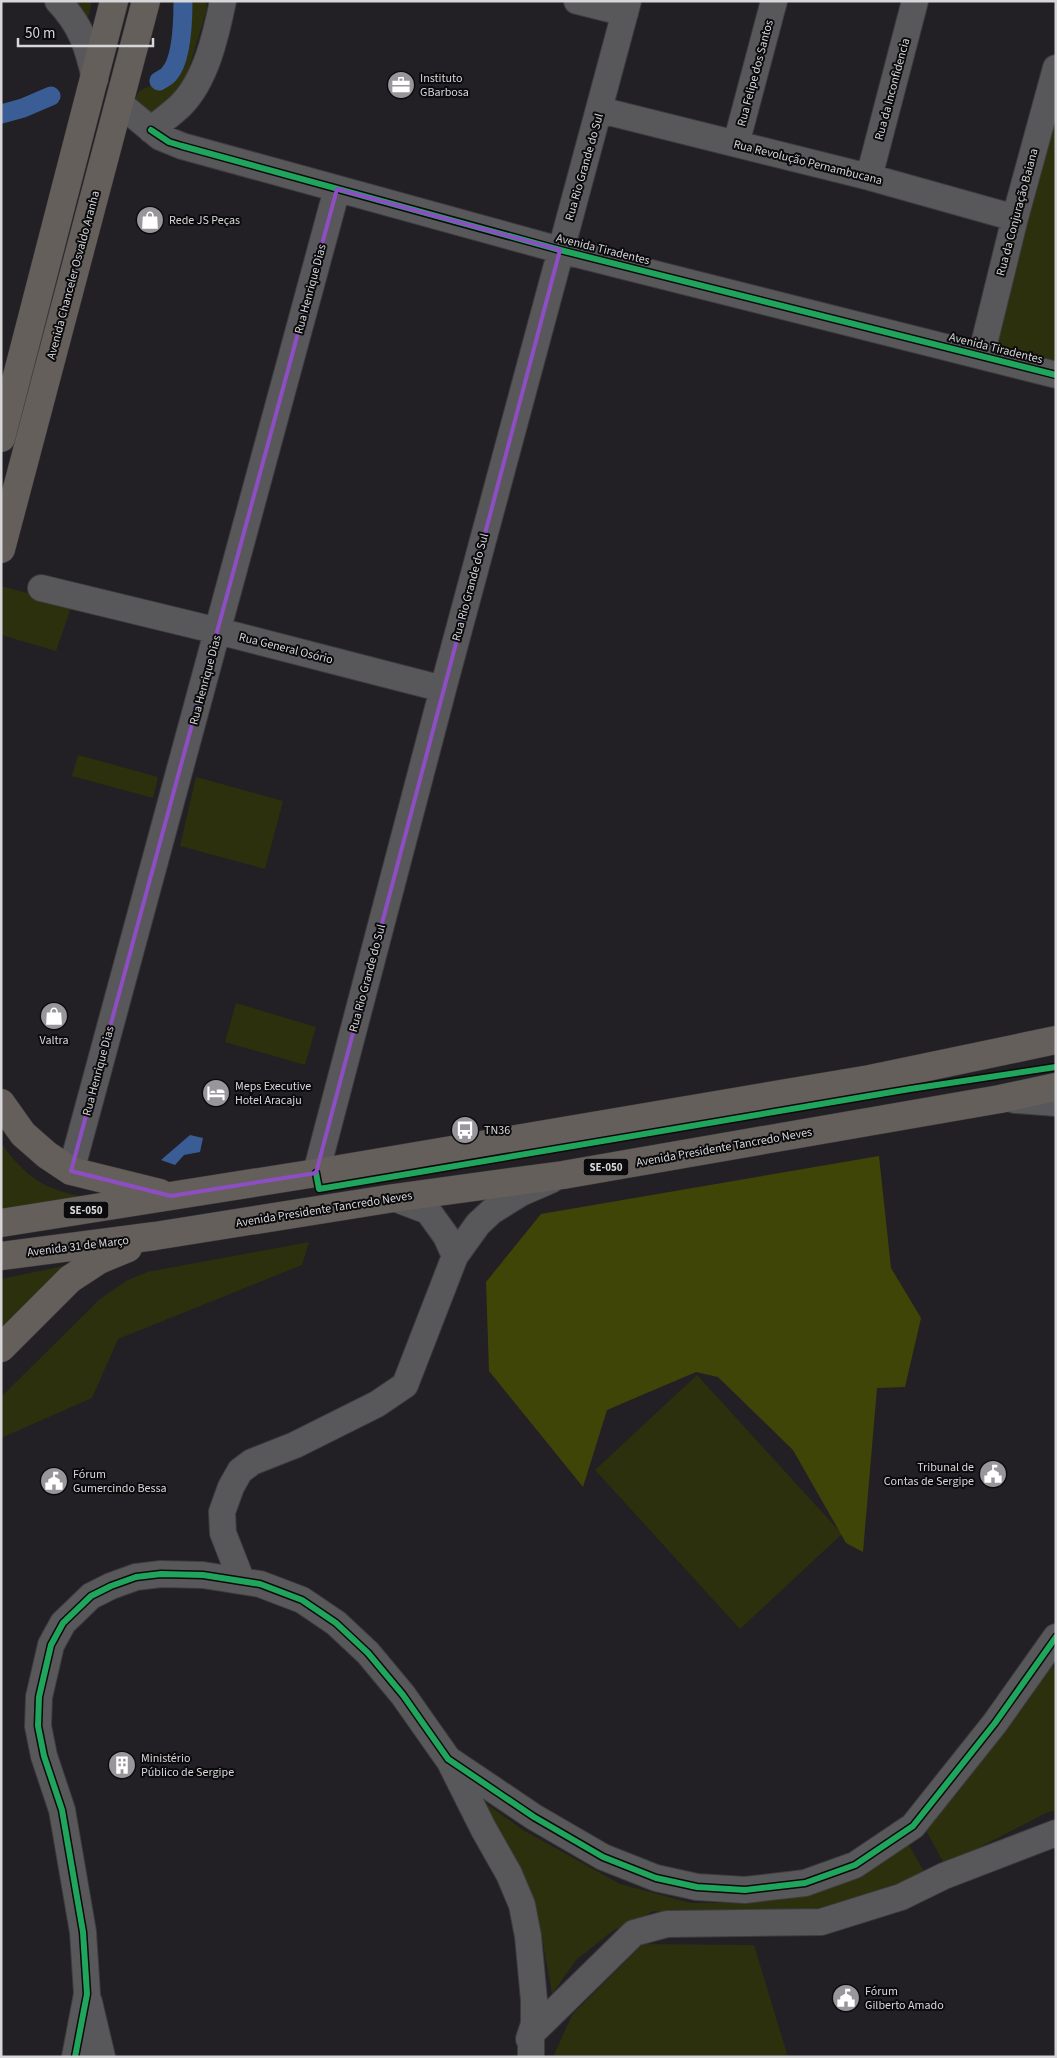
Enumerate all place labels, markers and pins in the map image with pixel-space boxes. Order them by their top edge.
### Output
office icon: Instituto GBarbosa [386,70,416,100]
place label: Instituto GBarbosa [420,70,469,101]
shop icon: Rede JS Peças [135,205,165,235]
place label: Rede JS Peças [169,212,240,229]
shop icon: Valtra [39,1001,69,1031]
place label: Valtra [39,1032,69,1049]
hotel icon: Meps Executive Hotel Aracaju [201,1078,231,1108]
place label: Meps Executive Hotel Aracaju [235,1078,311,1109]
bus stop icon: TN36 [450,1115,480,1145]
place label: TN36 [484,1122,510,1139]
place label: Tribunal de Contas de Sergipe [884,1459,974,1490]
public building icon: Tribunal de Contas de Sergipe [978,1459,1008,1489]
public building icon: Fórum Gumercindo Bessa [39,1466,69,1496]
place label: Fórum Gumercindo Bessa [73,1466,167,1497]
building icon: Ministério Público de Sergipe [107,1750,137,1780]
place label: Ministério Público de Sergipe [141,1750,234,1781]
public building icon: Fórum Gilberto Amado [831,1983,861,2013]
place label: Fórum Gilberto Amado [865,1983,944,2014]

